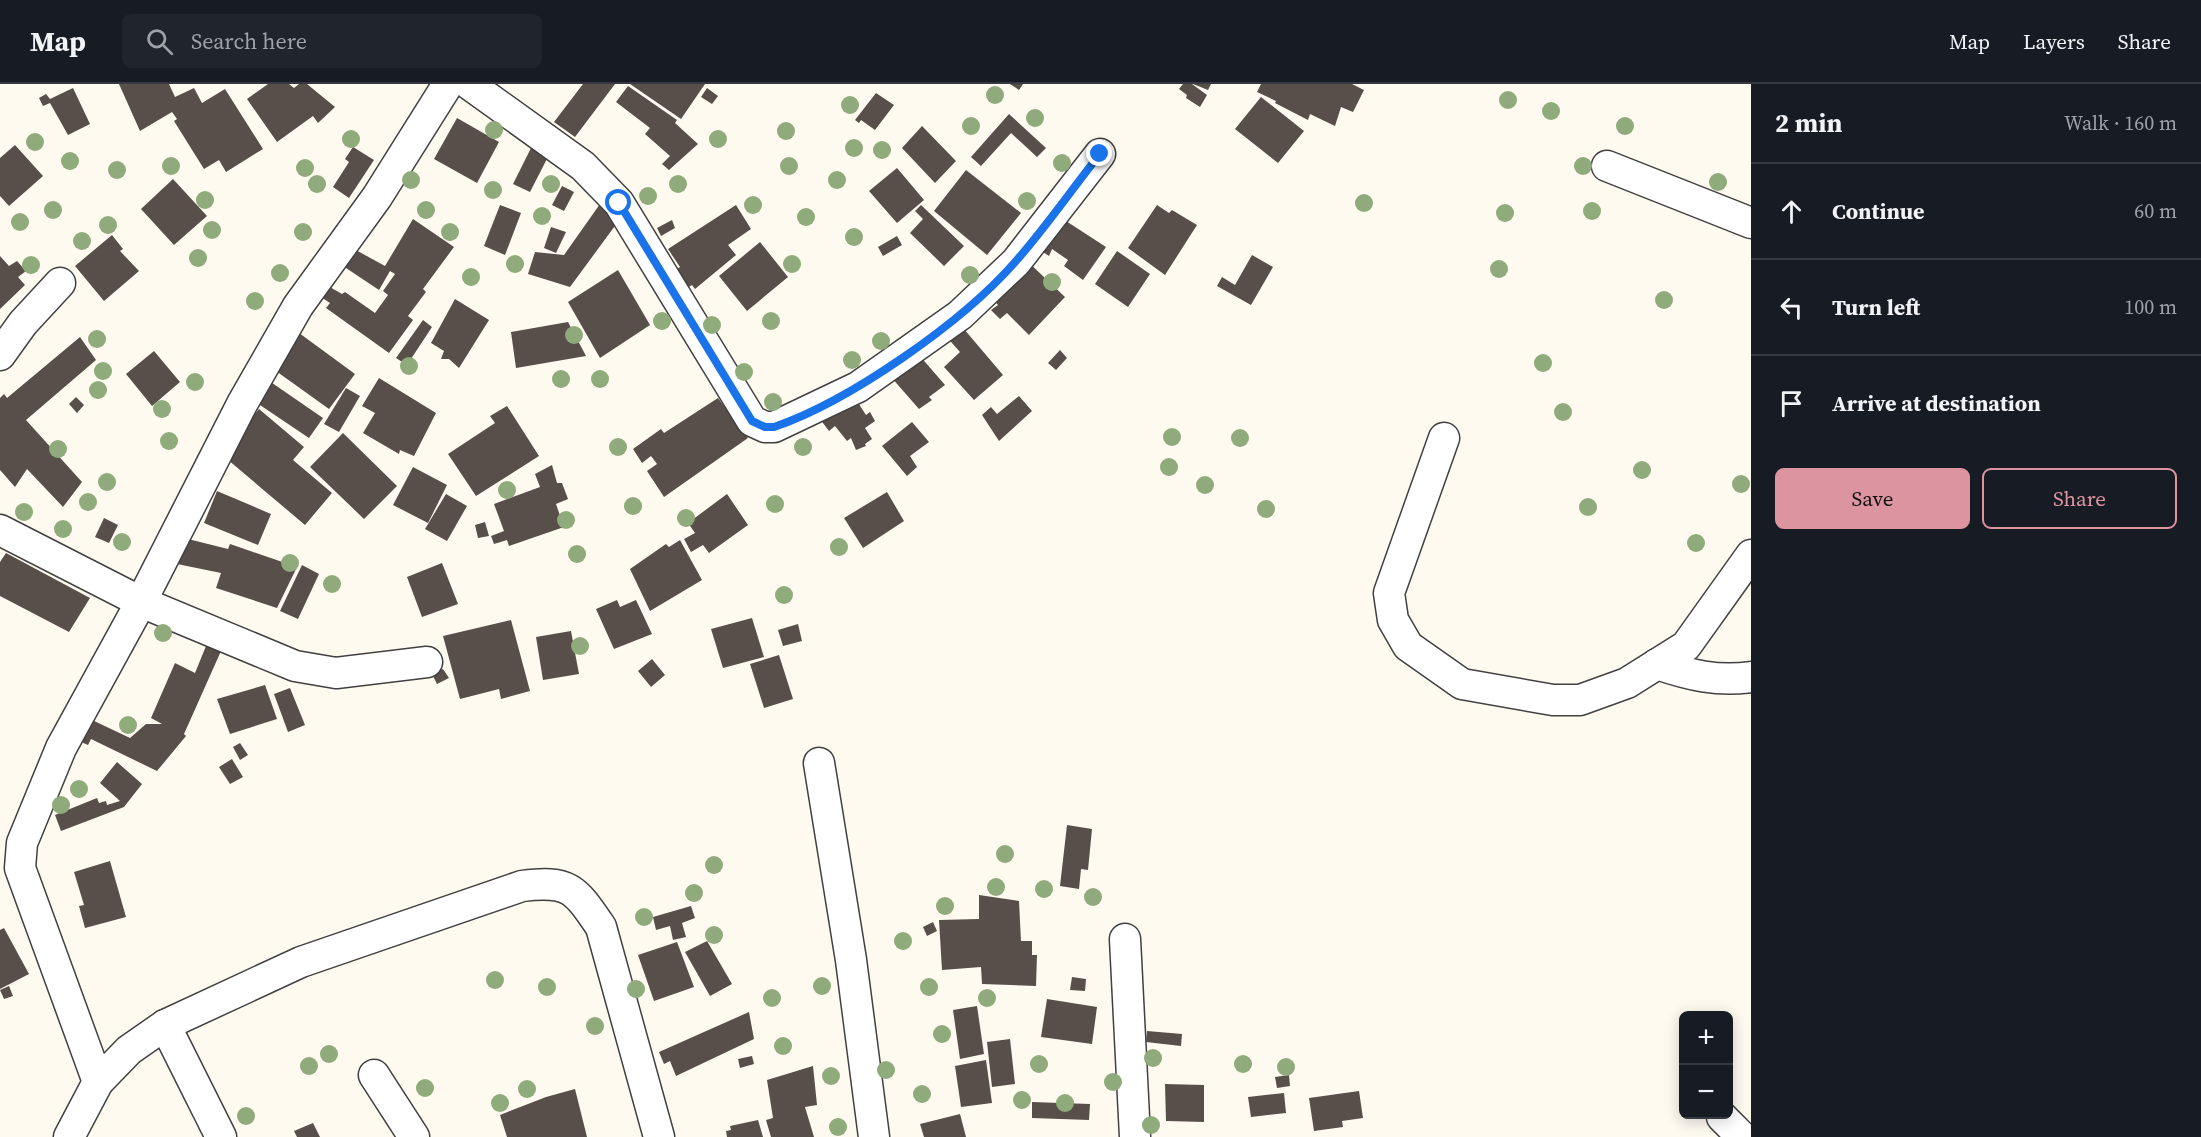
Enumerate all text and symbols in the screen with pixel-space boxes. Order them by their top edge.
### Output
search box [122,14,542,68]
text: Map [30,22,86,60]
icon: search [143,25,176,58]
text: Search here [191,26,307,56]
text: Map [1949,27,1990,56]
text: Layers [2023,27,2085,56]
text: Share [2118,27,2171,56]
text: 2 min [1775,105,1842,141]
text: Walk · 160 m [2064,109,2177,137]
route end [1086,140,1112,166]
route start [605,189,631,215]
icon: ahead [1775,195,1808,228]
text: Continue [1832,196,1925,226]
text: 60 m [2134,197,2177,225]
icon: left [1775,291,1808,324]
text: Turn left [1832,292,1920,322]
text: 100 m [2124,293,2177,321]
icon: arrive [1775,387,1808,420]
text: Arrive at destination [1832,388,2041,418]
button: Save [1775,468,1970,529]
button: Share [1982,468,2177,529]
map controls [1679,1011,1733,1119]
button: + [1679,1011,1733,1065]
button: − [1679,1065,1733,1119]

